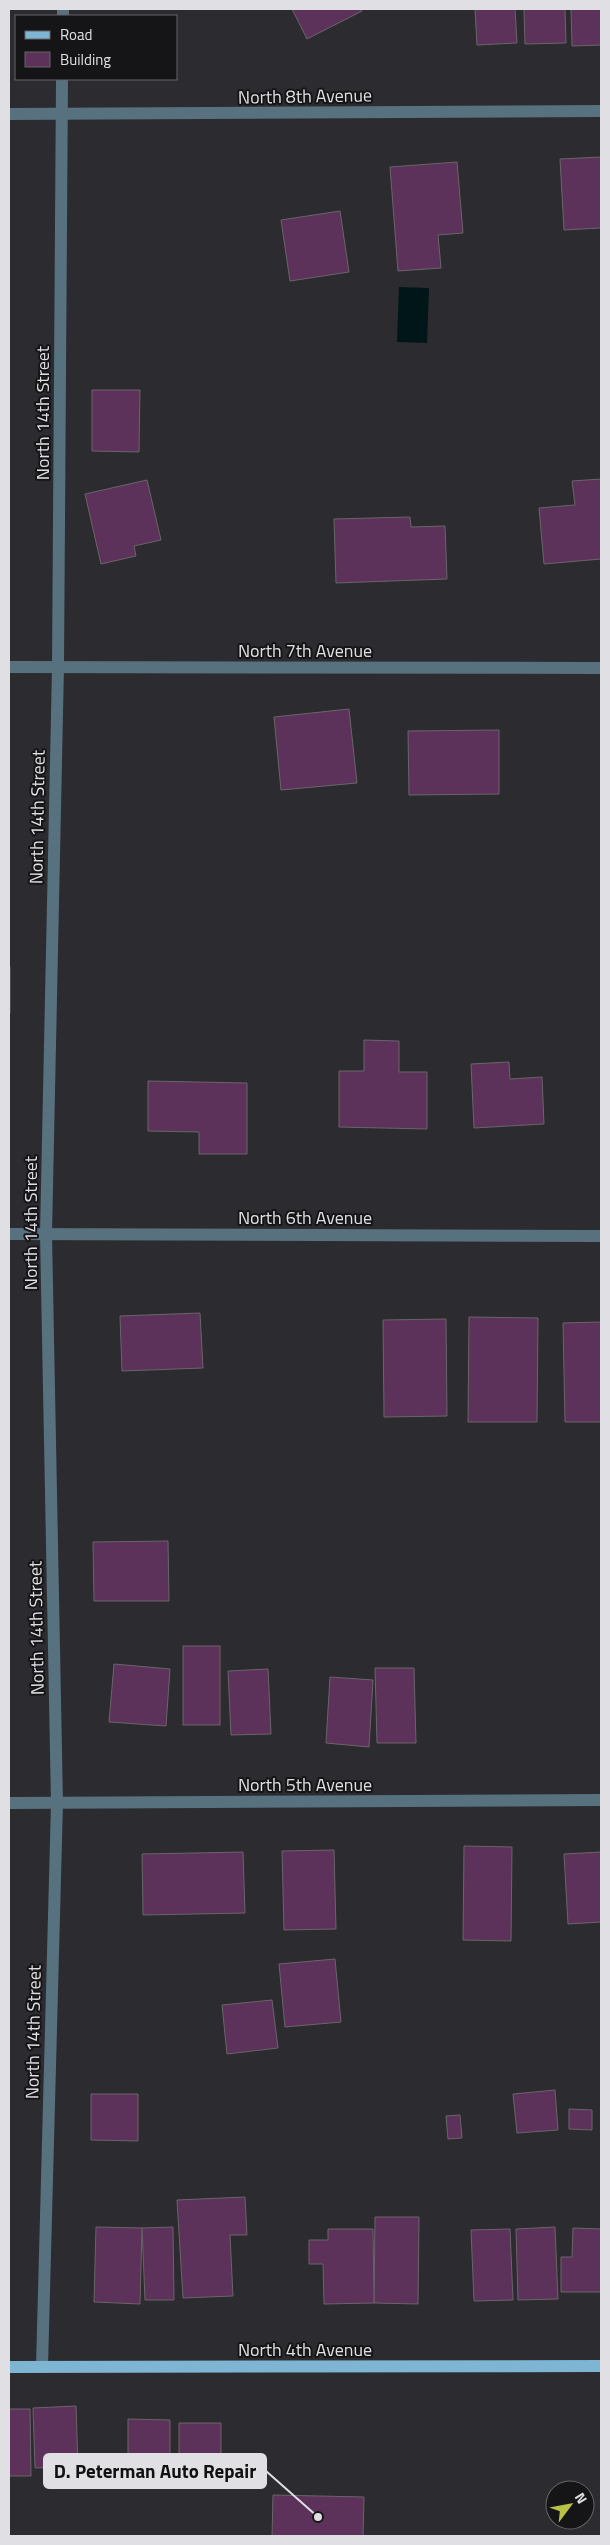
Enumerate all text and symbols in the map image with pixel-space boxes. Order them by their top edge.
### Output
legend [15,15,178,80]
text: Road [60,23,92,46]
text: Building [60,48,111,71]
street label: North 8th Avenue [238,81,372,111]
street label: North 14th Street [29,345,56,480]
street label: North 7th Avenue [238,637,372,664]
street label: North 14th Street [22,749,52,884]
street label: North 14th Street [17,1155,44,1290]
street label: North 6th Avenue [238,1204,372,1231]
street label: North 14th Street [21,1560,51,1695]
street label: North 5th Avenue [238,1771,372,1798]
street label: North 14th Street [18,1964,48,2099]
street label: North 4th Avenue [238,2336,372,2363]
callout: D. Peterman Auto Repair [44,2454,266,2488]
text: D. Peterman Auto Repair [54,2456,256,2485]
north arrow [545,2480,595,2530]
text: N [570,2488,593,2508]

